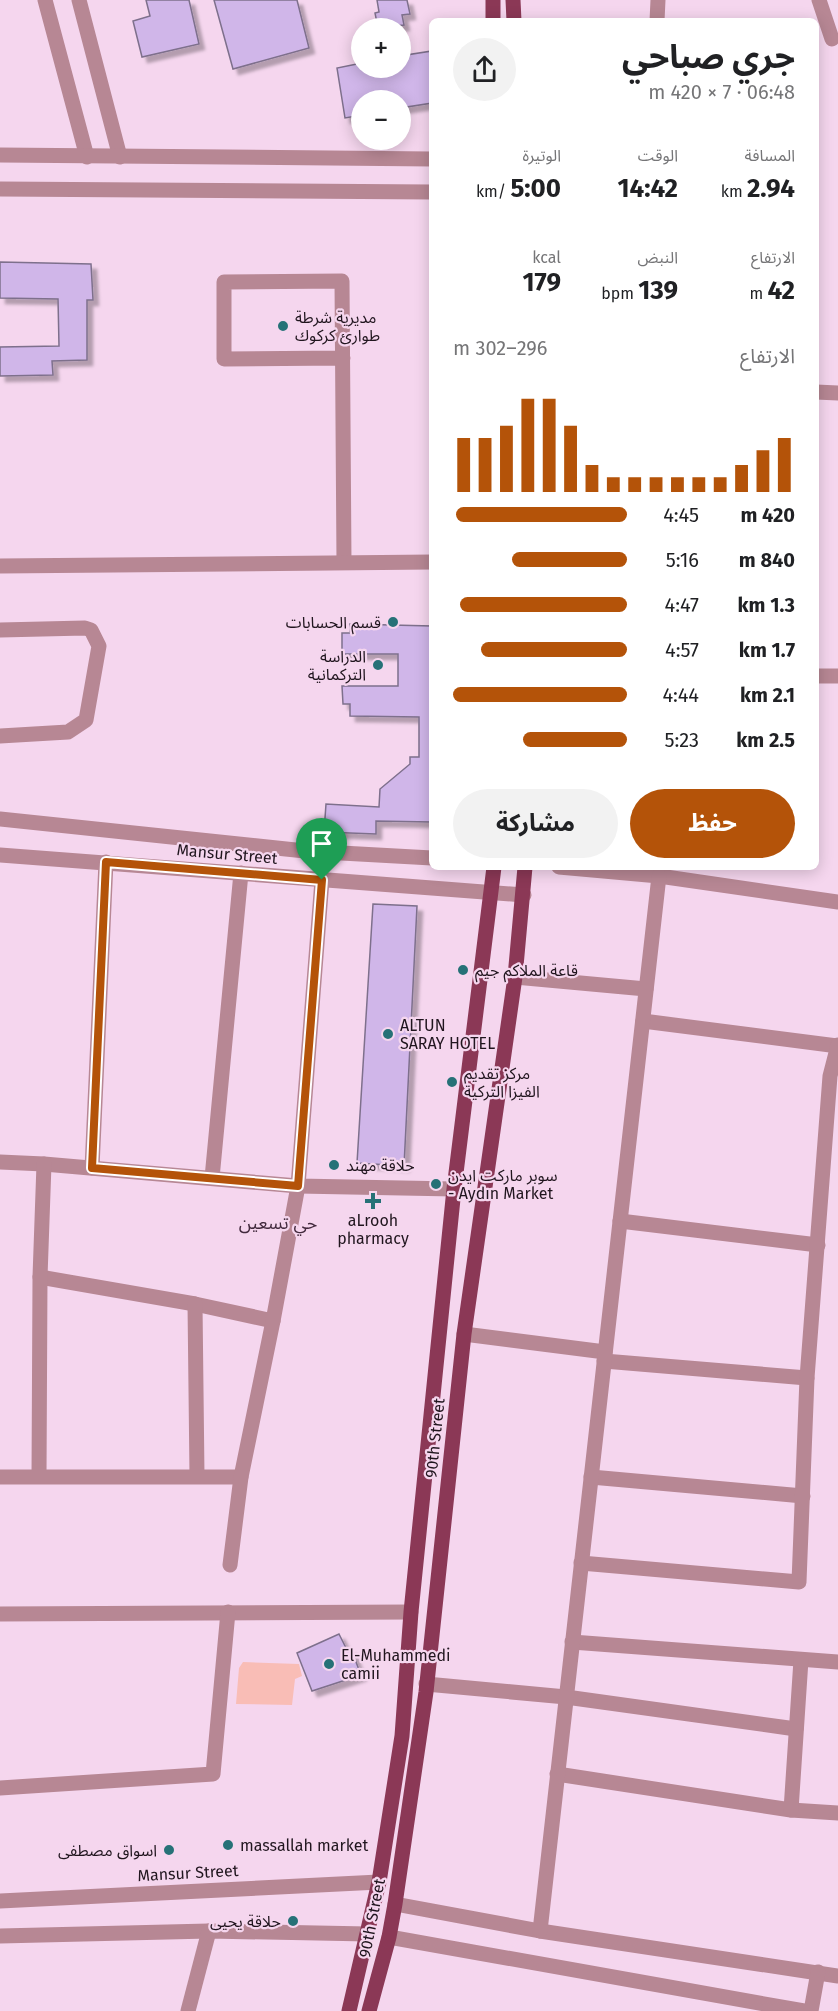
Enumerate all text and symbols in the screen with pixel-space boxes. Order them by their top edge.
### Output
map controls [351,18,411,150]
button: + [351,18,411,78]
text: جري صباحي [622,37,795,77]
button: share [453,38,516,101]
text: 06:48 · 7 × 420 m [648,80,795,104]
button: − [351,90,411,150]
text: الوتيرة [523,146,561,165]
text: الوقت [638,146,678,165]
text: المسافة [745,146,795,165]
text: 5:00 [510,173,561,204]
text: 14:42 [618,173,678,204]
text: 2.94 [747,173,795,204]
text: /km [476,182,510,201]
text: km [721,182,747,201]
text: kcal [532,248,561,267]
text: النبض [637,248,678,267]
text: الارتفاع [751,248,795,267]
text: 179 [523,267,561,298]
text: 139 [638,275,678,306]
text: 42 [767,275,795,306]
text: bpm [601,284,638,303]
text: m [749,284,767,303]
place label: مديرية شرطة طوارئ كركوك [295,308,380,345]
marker: مديرية شرطة طوارئ كركوك [276,319,290,333]
text: 296–302 m [453,336,548,360]
text: الارتفاع [740,344,795,368]
text: 4:45 [663,503,699,527]
text: 420 m [740,503,795,527]
text: 5:16 [666,548,699,572]
text: 840 m [739,548,795,572]
text: 4:47 [665,593,699,617]
text: 1.3 km [737,593,795,617]
place label: قسم الحسابات [286,613,381,635]
marker: قسم الحسابات [386,615,400,629]
text: 4:57 [665,638,699,662]
text: 1.7 km [739,638,795,662]
place label: الدراسة التركمانية [308,647,366,684]
marker: الدراسة التركمانية [371,658,385,672]
text: 4:44 [662,683,699,707]
text: 2.1 km [740,683,795,707]
text: 5:23 [664,728,699,752]
text: 2.5 km [736,728,795,752]
button: مشاركة [453,789,618,858]
button: حفظ [630,789,795,858]
pin [296,818,347,880]
icon: arrive [305,827,338,860]
street label: Mansur Street [176,840,278,868]
place label: قاعة الملاكم جيم [475,961,578,983]
marker: قاعة الملاكم جيم [456,963,470,977]
place label: ALTUN SARAY HOTEL [400,1016,495,1053]
marker: ALTUN SARAY HOTEL [381,1027,395,1041]
place label: مركز تقديم الفيزا التركية [464,1064,540,1101]
marker: مركز تقديم الفيزا التركية [445,1075,459,1089]
place label: حلاقة مهند [346,1156,415,1175]
marker: حلاقة مهند [327,1158,341,1172]
place label: سوبر ماركت ايدن - Aydın Market [448,1166,558,1203]
marker: سوبر ماركت ايدن - Aydın Market [429,1177,443,1191]
marker: aLrooh pharmacy [366,1194,380,1208]
place label: aLrooh pharmacy [337,1211,409,1248]
district label: حي تسعين [239,1212,317,1236]
street label: 90th Street [421,1397,449,1479]
place label: El-Muhammedi camii [341,1646,451,1683]
marker: El-Muhammedi camii [322,1657,336,1671]
place label: massallah market [240,1836,368,1855]
marker: massallah market [221,1838,235,1852]
place label: اسواق مصطفى [58,1841,157,1860]
marker: اسواق مصطفى [162,1843,176,1857]
street label: Mansur Street [137,1861,239,1885]
street label: 90th Street [355,1877,389,1959]
place label: حلاقة يحيى [210,1912,281,1931]
marker: حلاقة يحيى [286,1914,300,1928]

